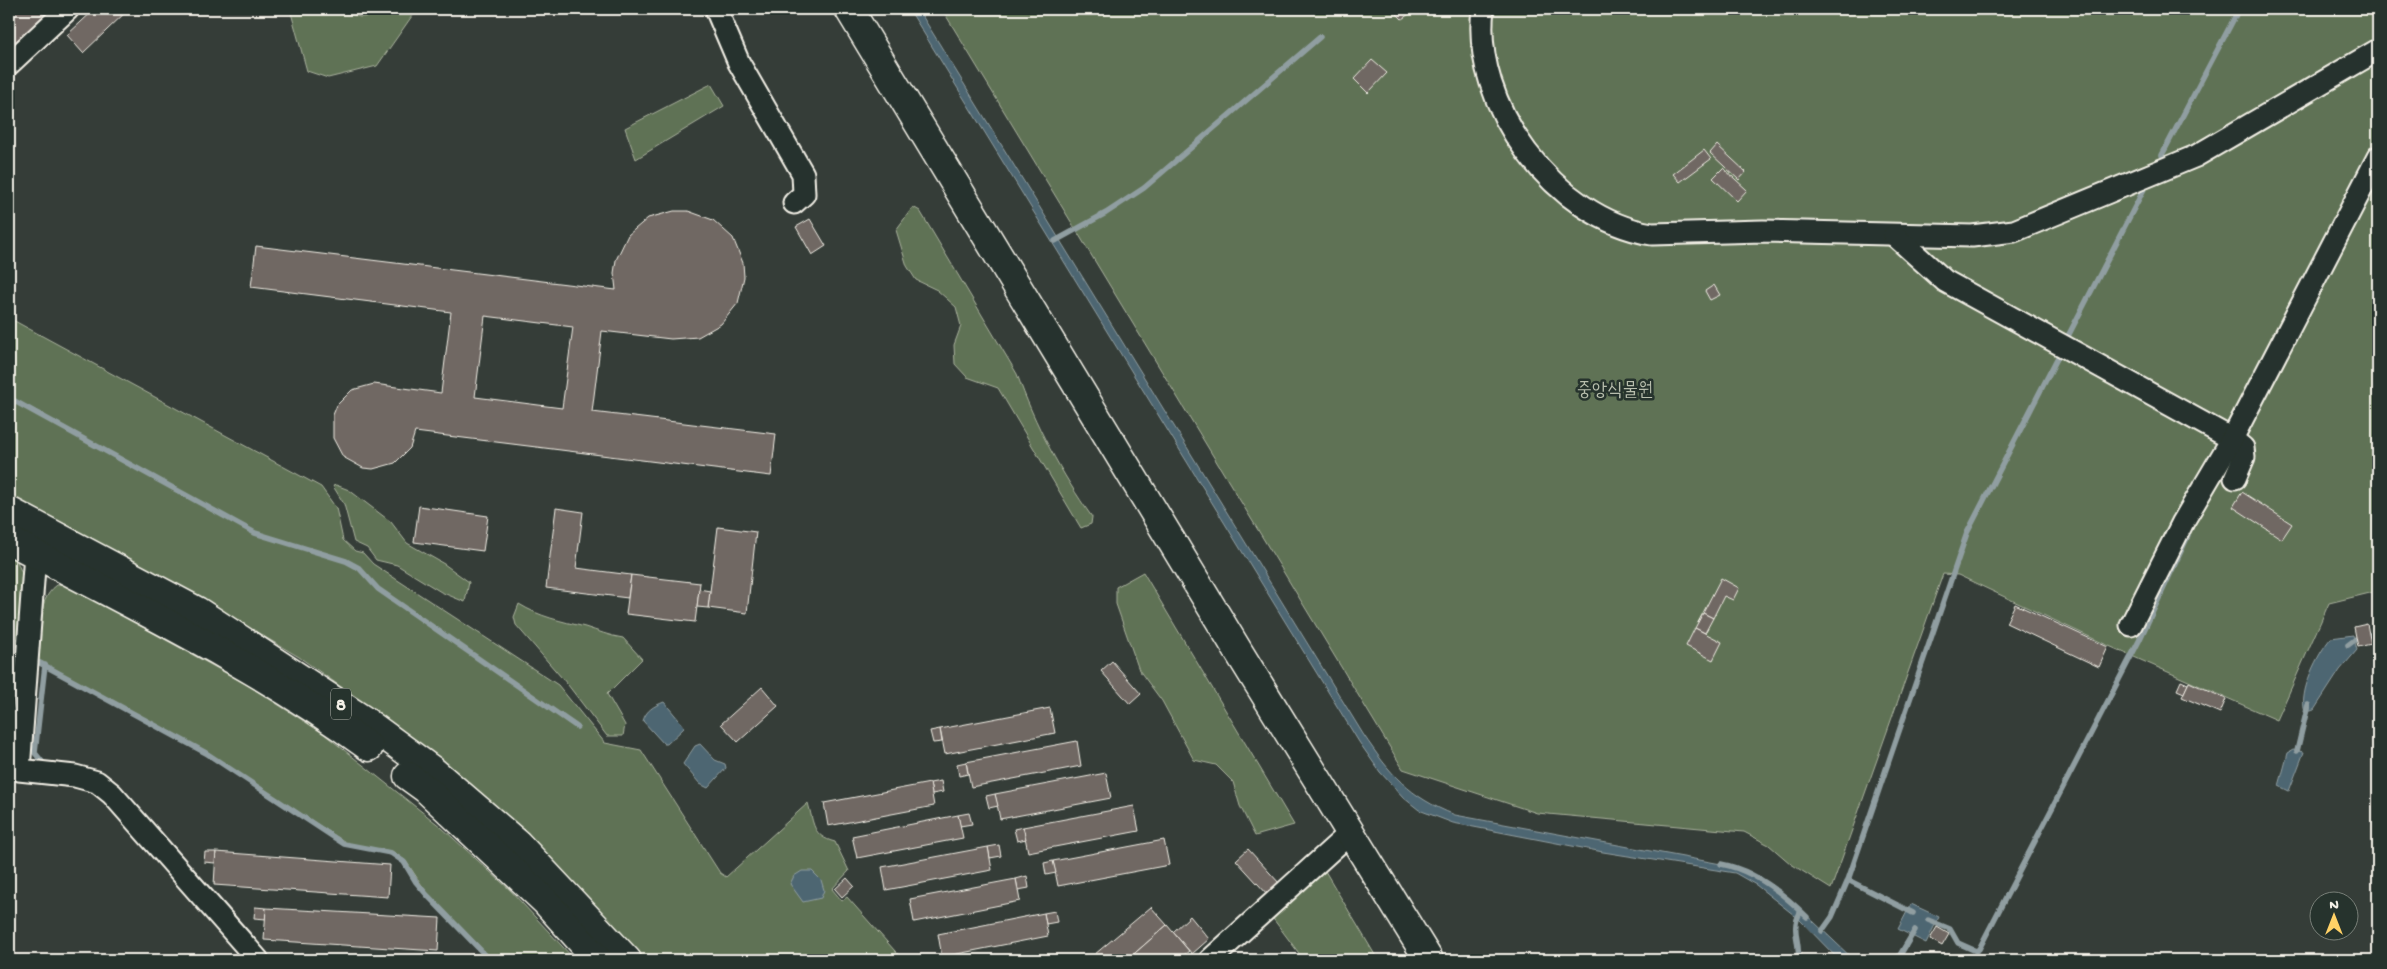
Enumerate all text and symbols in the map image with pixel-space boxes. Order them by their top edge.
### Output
park label: 중앙식물원 [1577,380,1653,403]
road number: 8 [331,689,351,720]
north arrow [2310,892,2360,942]
text: N [2329,897,2339,914]

